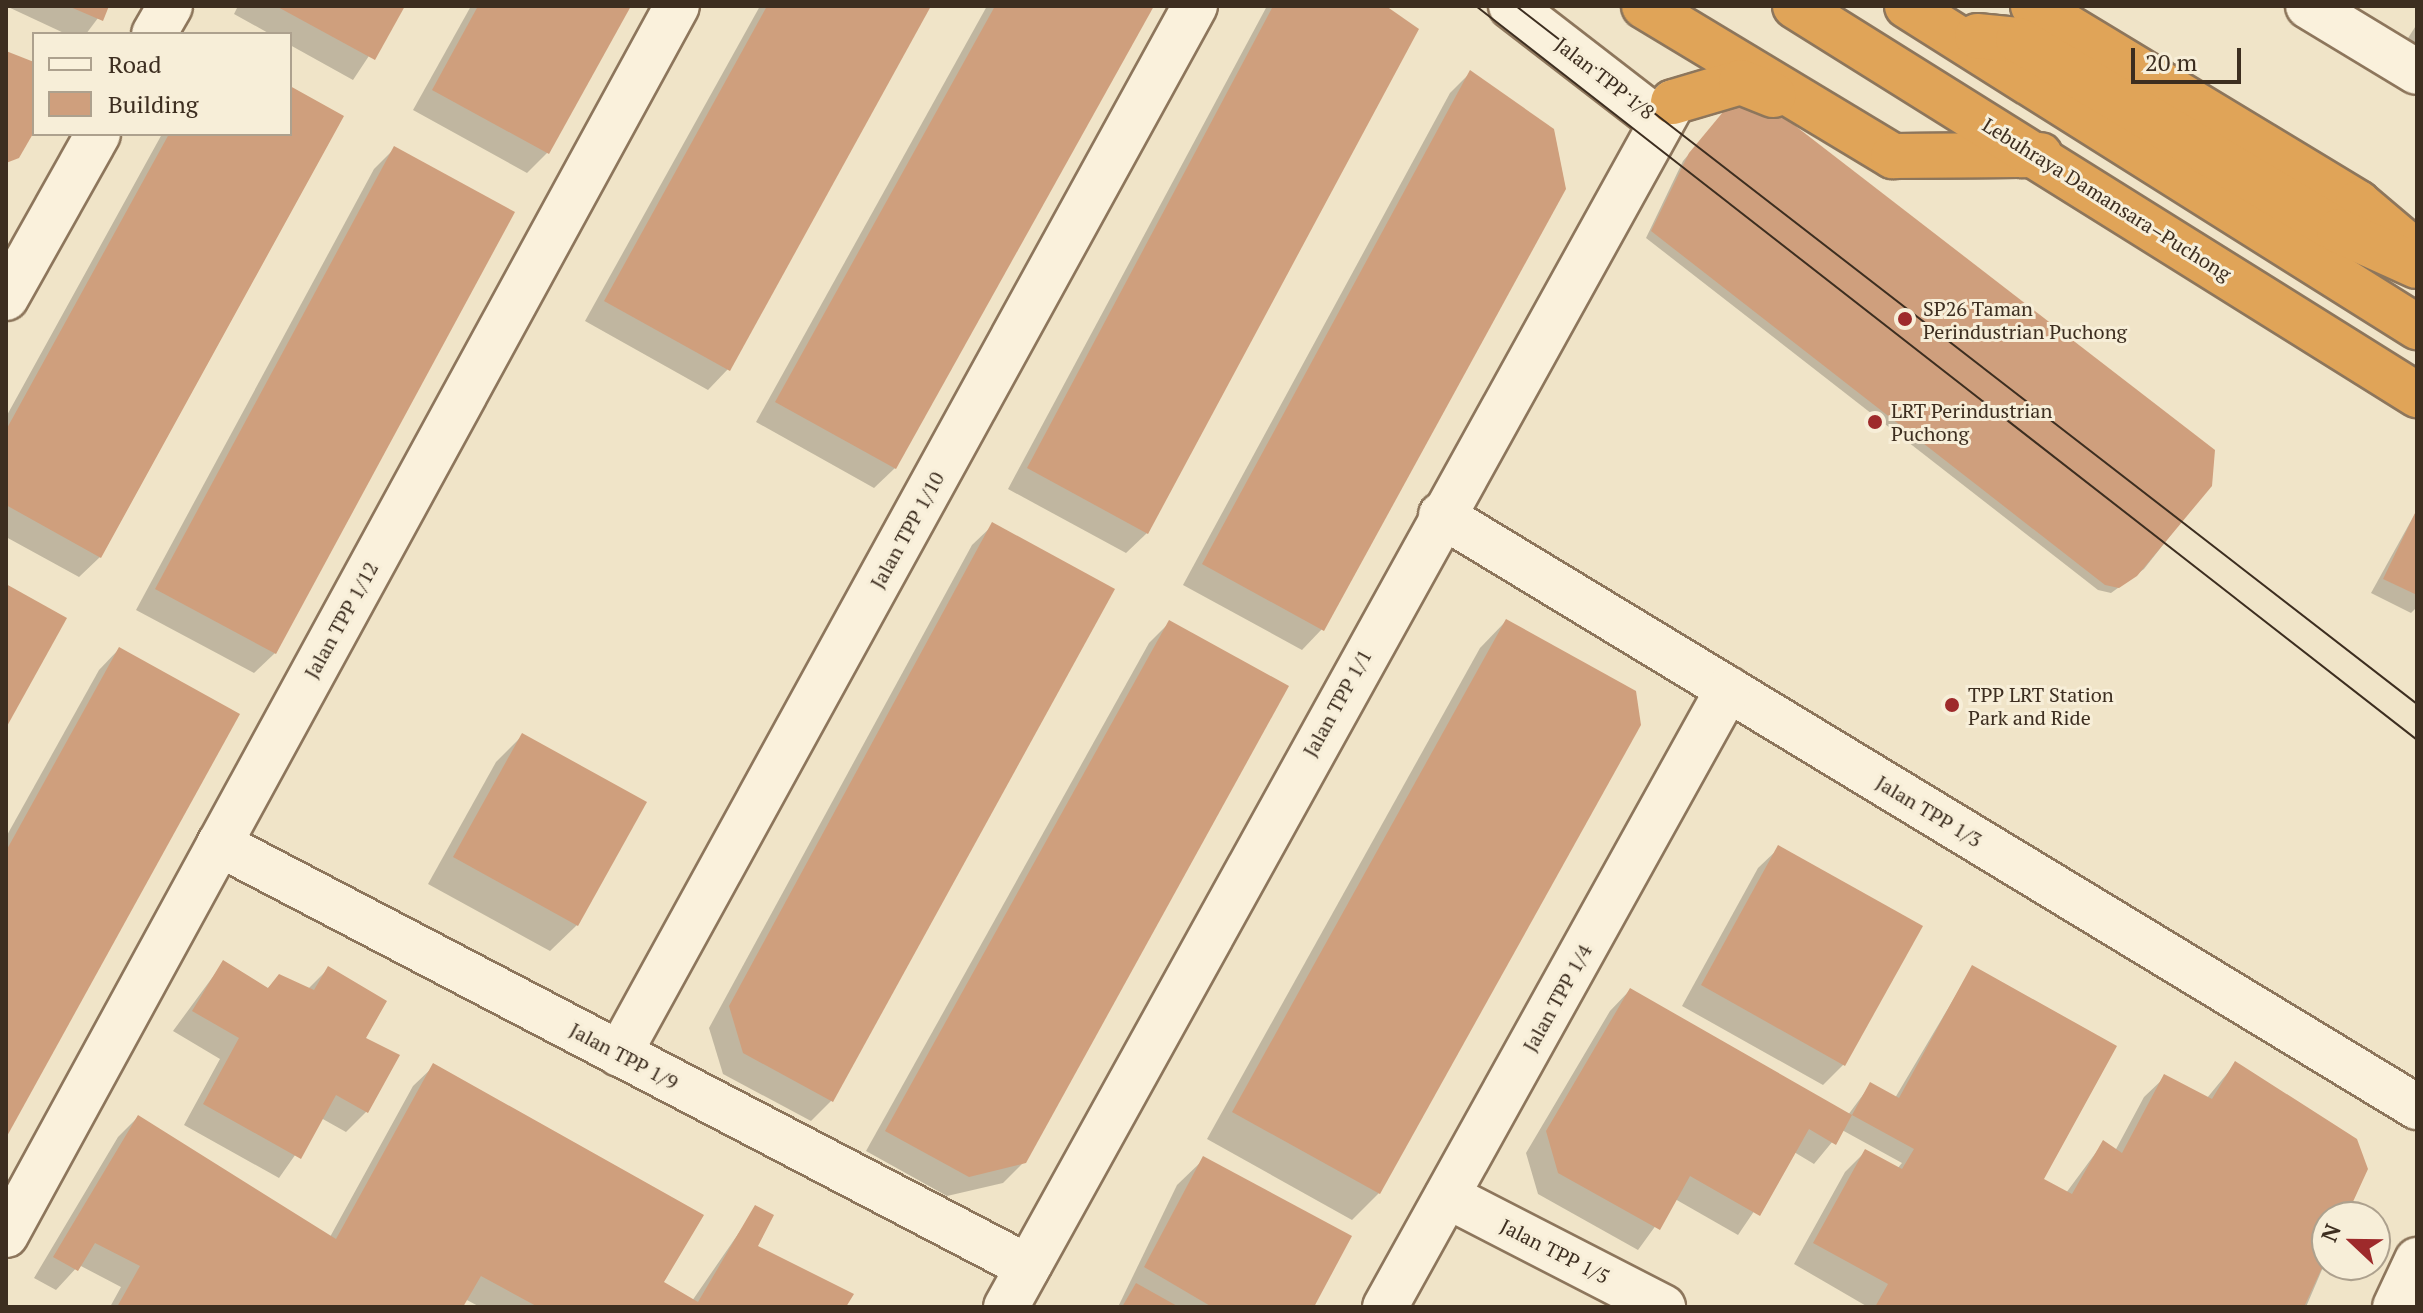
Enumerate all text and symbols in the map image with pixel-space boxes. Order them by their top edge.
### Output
legend [32,32,292,136]
street label: Jalan TPP 1/8 [1551,32,1659,124]
scale bar [2135,32,2245,82]
text: 20 m [2145,46,2197,78]
text: Road [108,48,162,80]
text: Building [108,88,198,120]
street label: Lebuhraya Damansara–Puchong [1978,112,2236,286]
place label: SP26 Taman Perindustrian Puchong [1923,296,2127,343]
marker: SP26 Taman Perindustrian Puchong [1894,308,1916,330]
place label: LRT Perindustrian Puchong [1891,398,2052,445]
marker: LRT Perindustrian Puchong [1866,413,1884,431]
street label: Jalan TPP 1/10 [865,467,949,593]
street label: Jalan TPP 1/12 [299,557,383,683]
street label: Jalan TPP 1/1 [1298,645,1376,761]
place label: TPP LRT Station Park and Ride [1968,682,2114,729]
marker: TPP LRT Station Park and Ride [1943,696,1961,714]
street label: Jalan TPP 1/3 [1872,770,1986,852]
street label: Jalan TPP 1/4 [1518,940,1596,1056]
street label: Jalan TPP 1/9 [566,1017,682,1095]
north arrow [2311,1201,2391,1281]
street label: Jalan TPP 1/5 [1497,1213,1613,1289]
text: N [2314,1219,2347,1246]

